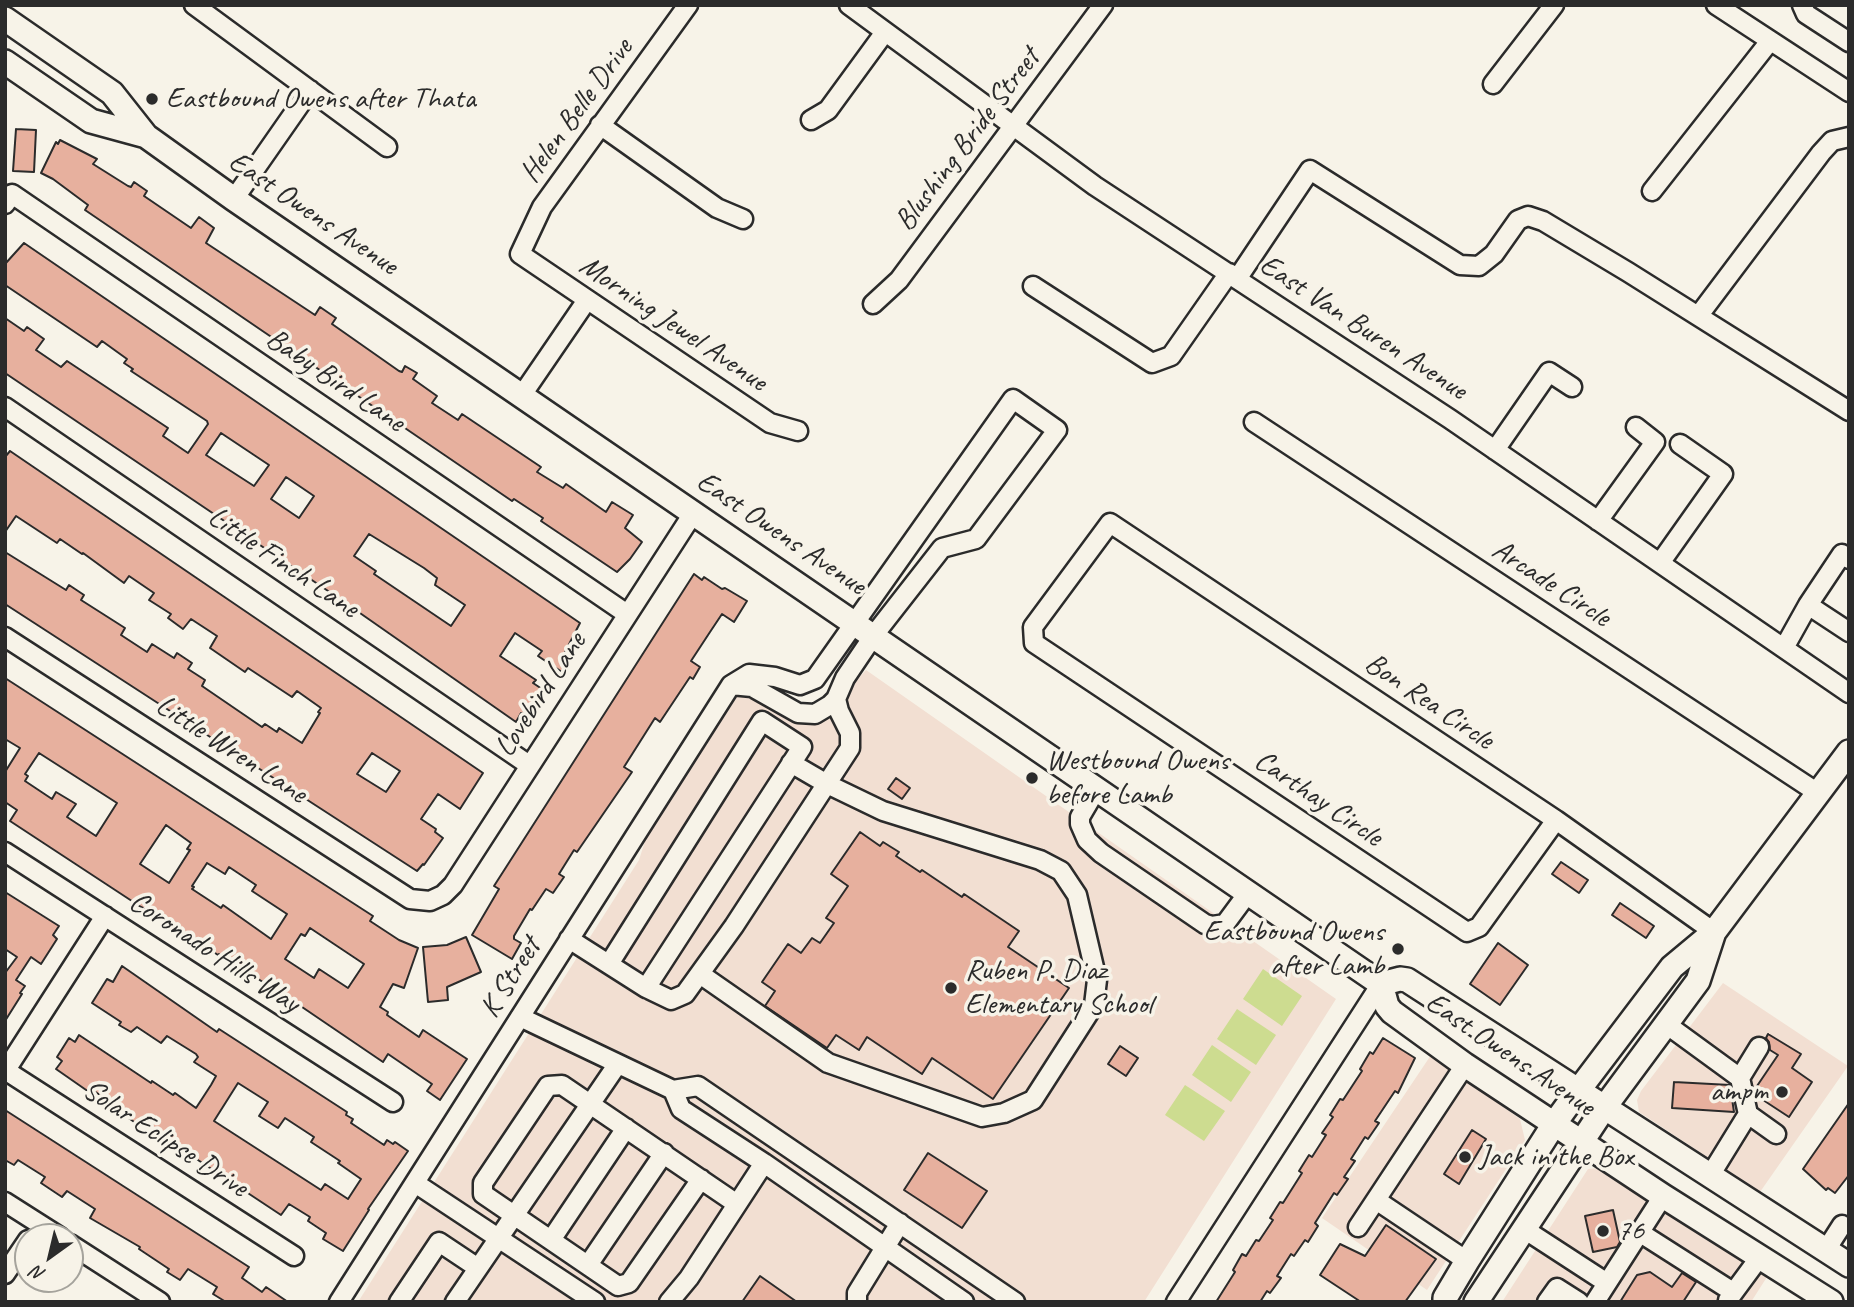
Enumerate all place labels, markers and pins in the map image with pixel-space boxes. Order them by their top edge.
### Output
place label: Eastbound Owens after Thata [166,81,476,117]
marker: Eastbound Owens after Thata [144,91,160,107]
place label: Westbound Owens before Lamb [1046,743,1229,814]
marker: Westbound Owens before Lamb [1024,770,1040,786]
place label: Eastbound Owens after Lamb [1203,914,1384,984]
marker: Eastbound Owens after Lamb [1390,941,1406,957]
place label: Ruben P. Diaz Elementary School [965,953,1152,1024]
marker: Ruben P. Diaz Elementary School [943,980,959,996]
place label: ampm [1710,1074,1768,1110]
marker: ampm [1774,1084,1790,1100]
place label: Jack in the Box [1479,1139,1633,1175]
marker: Jack in the Box [1457,1149,1473,1165]
place label: 76 [1617,1213,1644,1249]
marker: 76 [1595,1223,1611,1239]

